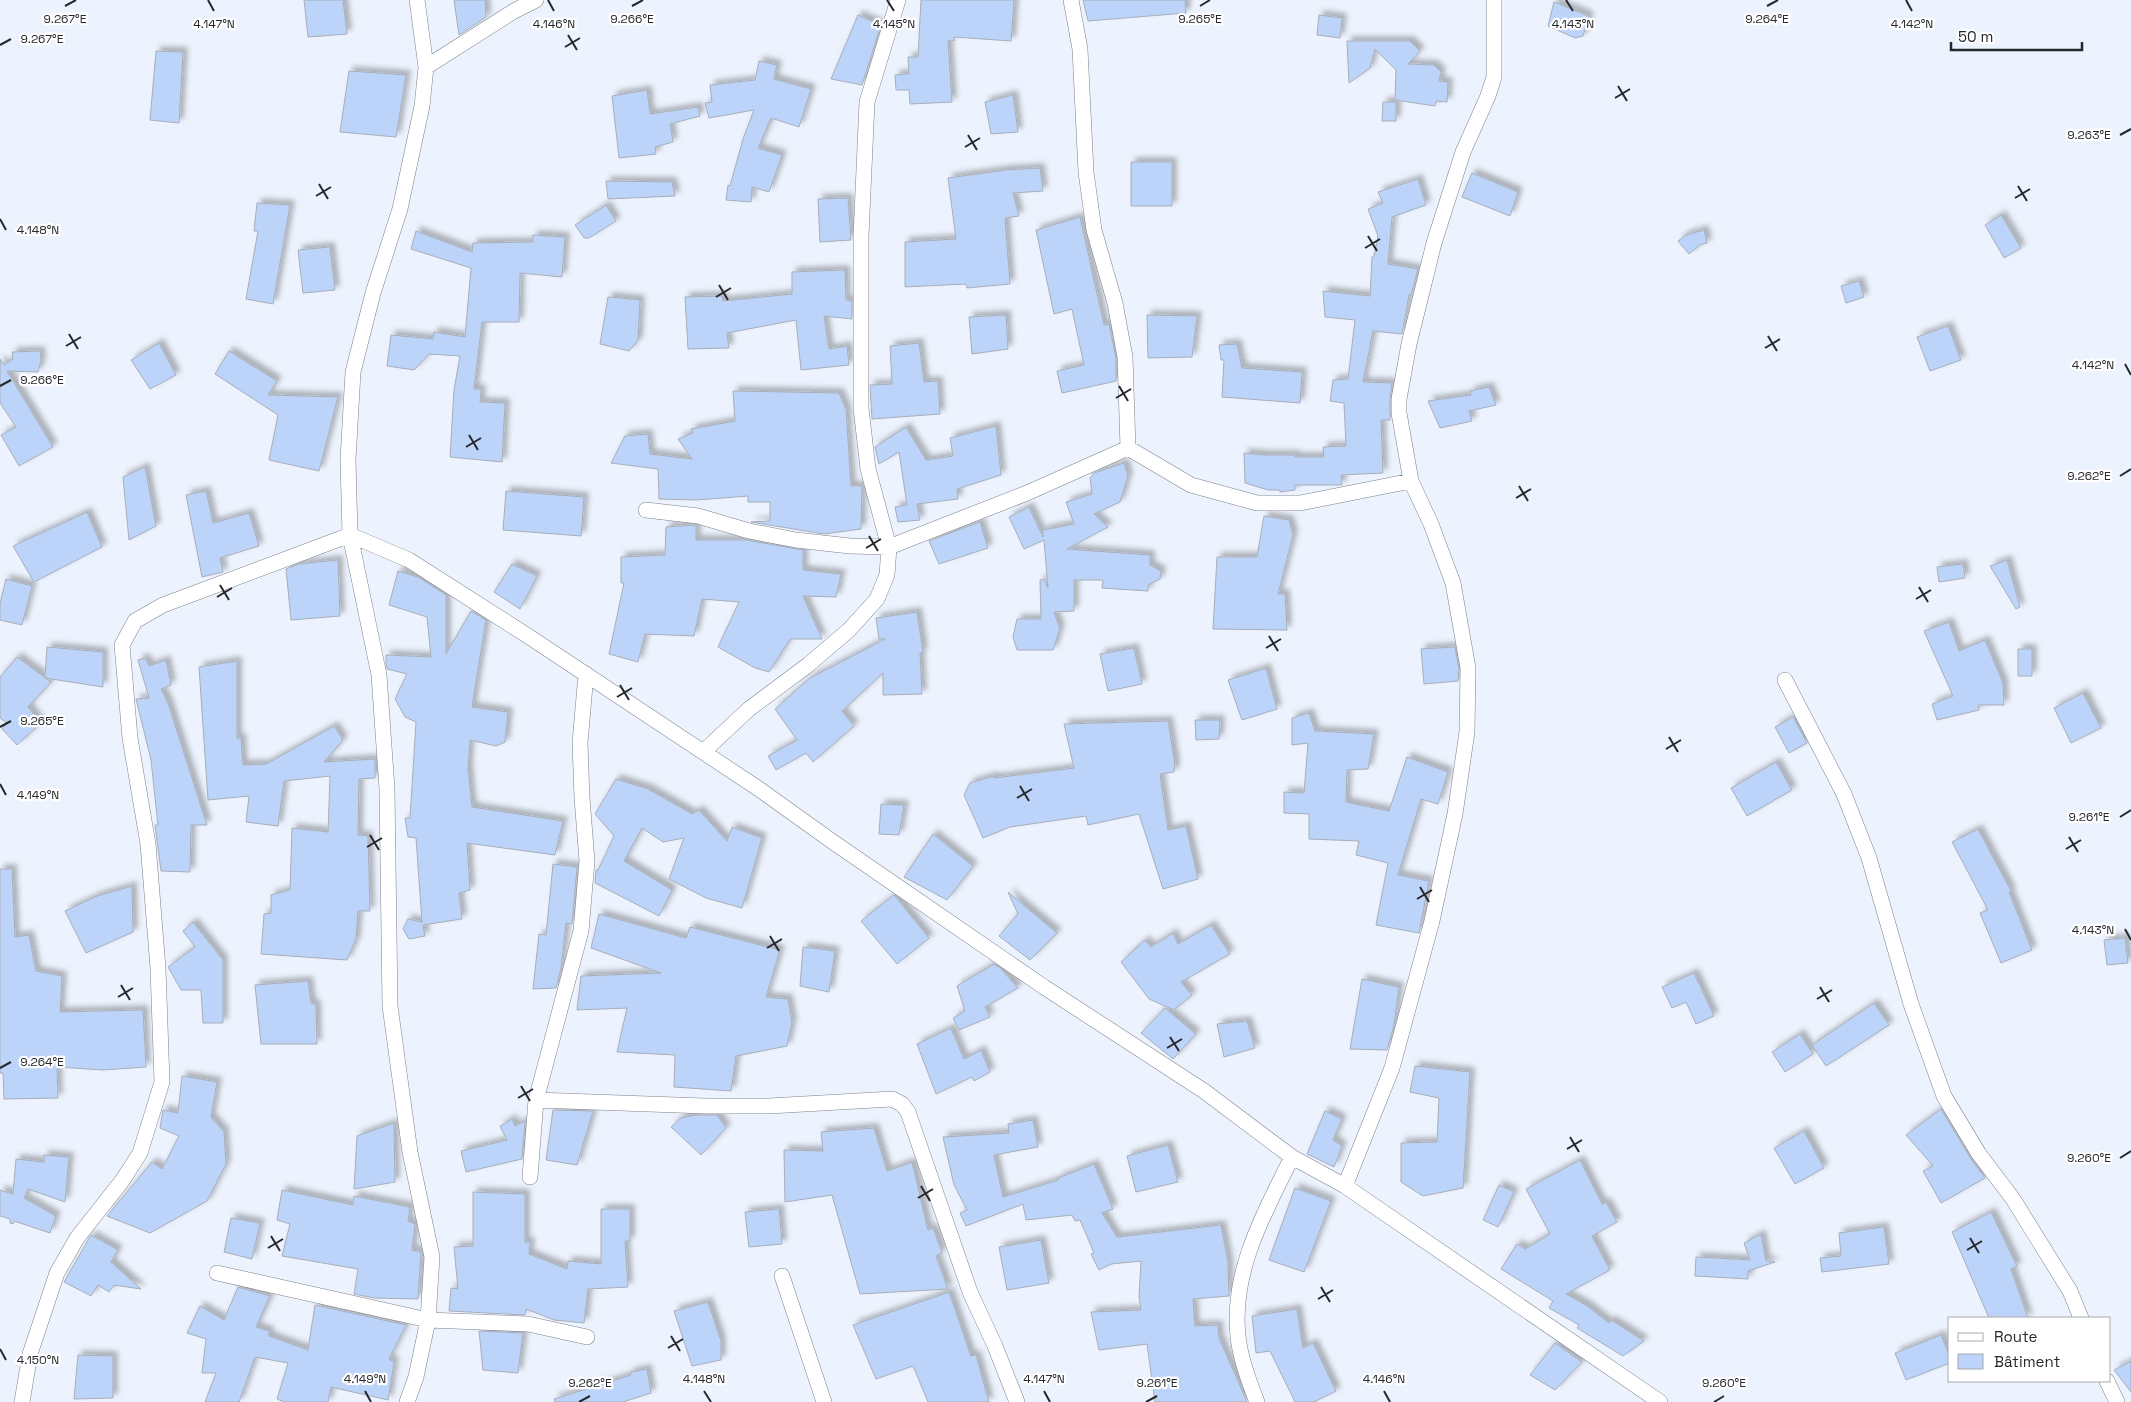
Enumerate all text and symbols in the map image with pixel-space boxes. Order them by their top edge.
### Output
text: 9.267°E [44,11,87,27]
text: 9.266°E [610,11,654,27]
text: 9.265°E [1178,11,1222,27]
text: 9.264°E [1745,11,1789,27]
text: 4.147°N [193,16,235,32]
text: 4.146°N [533,16,575,32]
text: 4.145°N [873,16,915,32]
text: 4.143°N [1552,16,1594,32]
text: 4.142°N [1891,16,1933,32]
scale bar [1951,20,2082,52]
text: 50 m [1958,27,1993,46]
text: 9.267°E [21,31,64,47]
text: 9.263°E [2067,127,2111,143]
text: 4.148°N [17,222,59,238]
text: 4.142°N [2072,357,2114,373]
text: 9.266°E [20,372,64,388]
text: 9.262°E [2067,468,2111,484]
text: 9.265°E [20,713,64,729]
text: 4.149°N [17,787,59,803]
text: 9.261°E [2068,809,2110,825]
text: 4.143°N [2072,922,2114,938]
text: 9.264°E [20,1054,64,1070]
text: 9.260°E [2067,1150,2111,1166]
legend [1948,1317,2111,1382]
text: Route [1994,1327,2038,1346]
text: 4.150°N [17,1352,59,1368]
text: Bâtiment [1994,1352,2060,1371]
text: 4.149°N [344,1371,386,1387]
text: 4.148°N [683,1371,725,1387]
text: 4.147°N [1023,1371,1065,1387]
text: 4.146°N [1363,1371,1405,1387]
text: 9.262°E [568,1375,612,1391]
text: 9.261°E [1136,1375,1178,1391]
text: 9.260°E [1702,1375,1746,1391]

